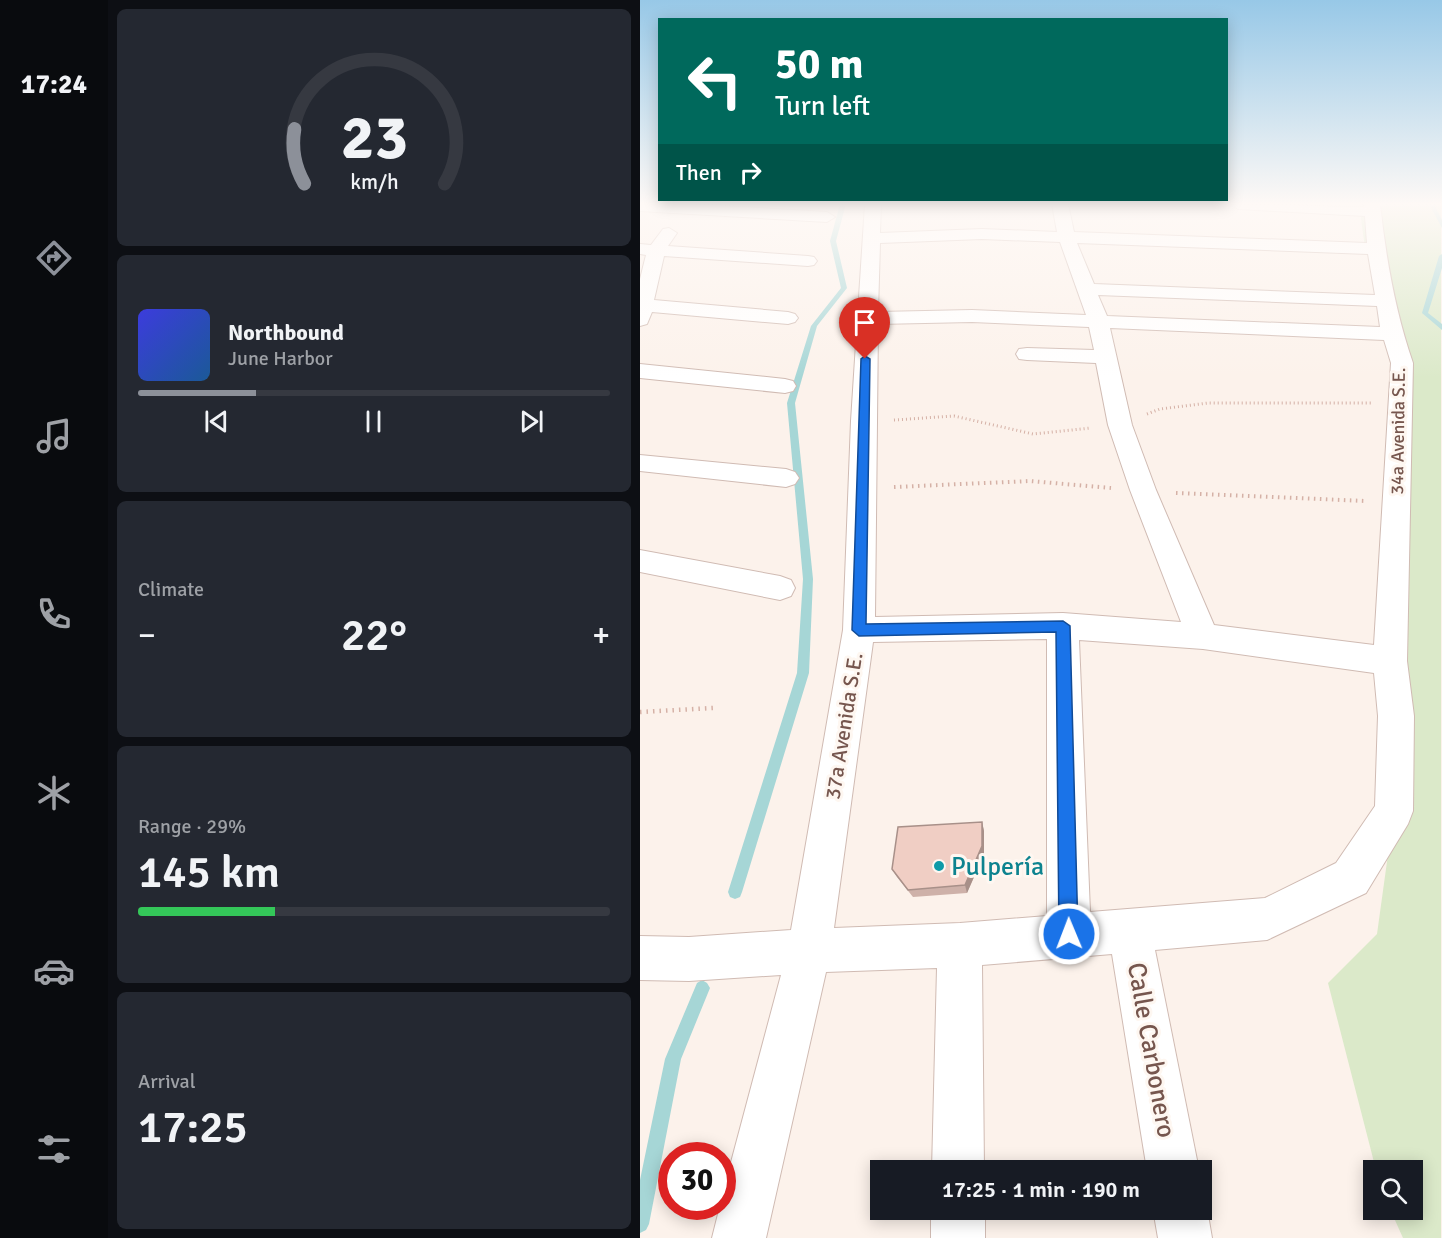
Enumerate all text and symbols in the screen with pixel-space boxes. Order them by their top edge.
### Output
text: 50 m [775,39,864,90]
icon: left [676,42,754,120]
text: 17:24 [21,68,87,101]
text: Turn left [775,90,870,123]
text: 23 [340,100,408,177]
icon: right [734,156,767,189]
text: Then [676,159,722,186]
text: km/h [350,170,398,196]
icon: directions [33,237,75,279]
pin [839,297,890,359]
icon: arrive [848,306,881,339]
text: Northbound [228,319,344,346]
text: June Harbor [228,346,333,371]
street label: 34a Avenida S.E. [1386,367,1410,495]
icon: previous [200,405,233,438]
icon: pause [357,405,390,438]
icon: next [515,405,548,438]
icon: music [33,415,75,457]
text: Climate [138,577,204,602]
icon: phone [33,593,75,635]
text: 22° [341,608,407,663]
text: − [138,615,156,656]
text: + [592,615,610,656]
street label: 37a Avenida S.E. [820,651,868,801]
icon: climate [33,772,75,814]
text: Range · 29% [138,814,246,839]
text: 145 km [138,845,280,900]
place label: Pulpería [951,851,1044,883]
marker: Pulpería [932,859,946,873]
position arrow [1037,902,1101,966]
icon: car [33,950,75,992]
street label: Calle Carbonero [1120,960,1182,1140]
text: Arrival [138,1069,196,1094]
text: 17:25 [138,1100,248,1155]
icon: filters [33,1128,75,1170]
speed limit sign: 30 [658,1142,736,1220]
map controls [1363,1160,1423,1220]
button: search [1363,1160,1423,1220]
text: 17:25 · 1 min · 190 m [942,1176,1140,1203]

